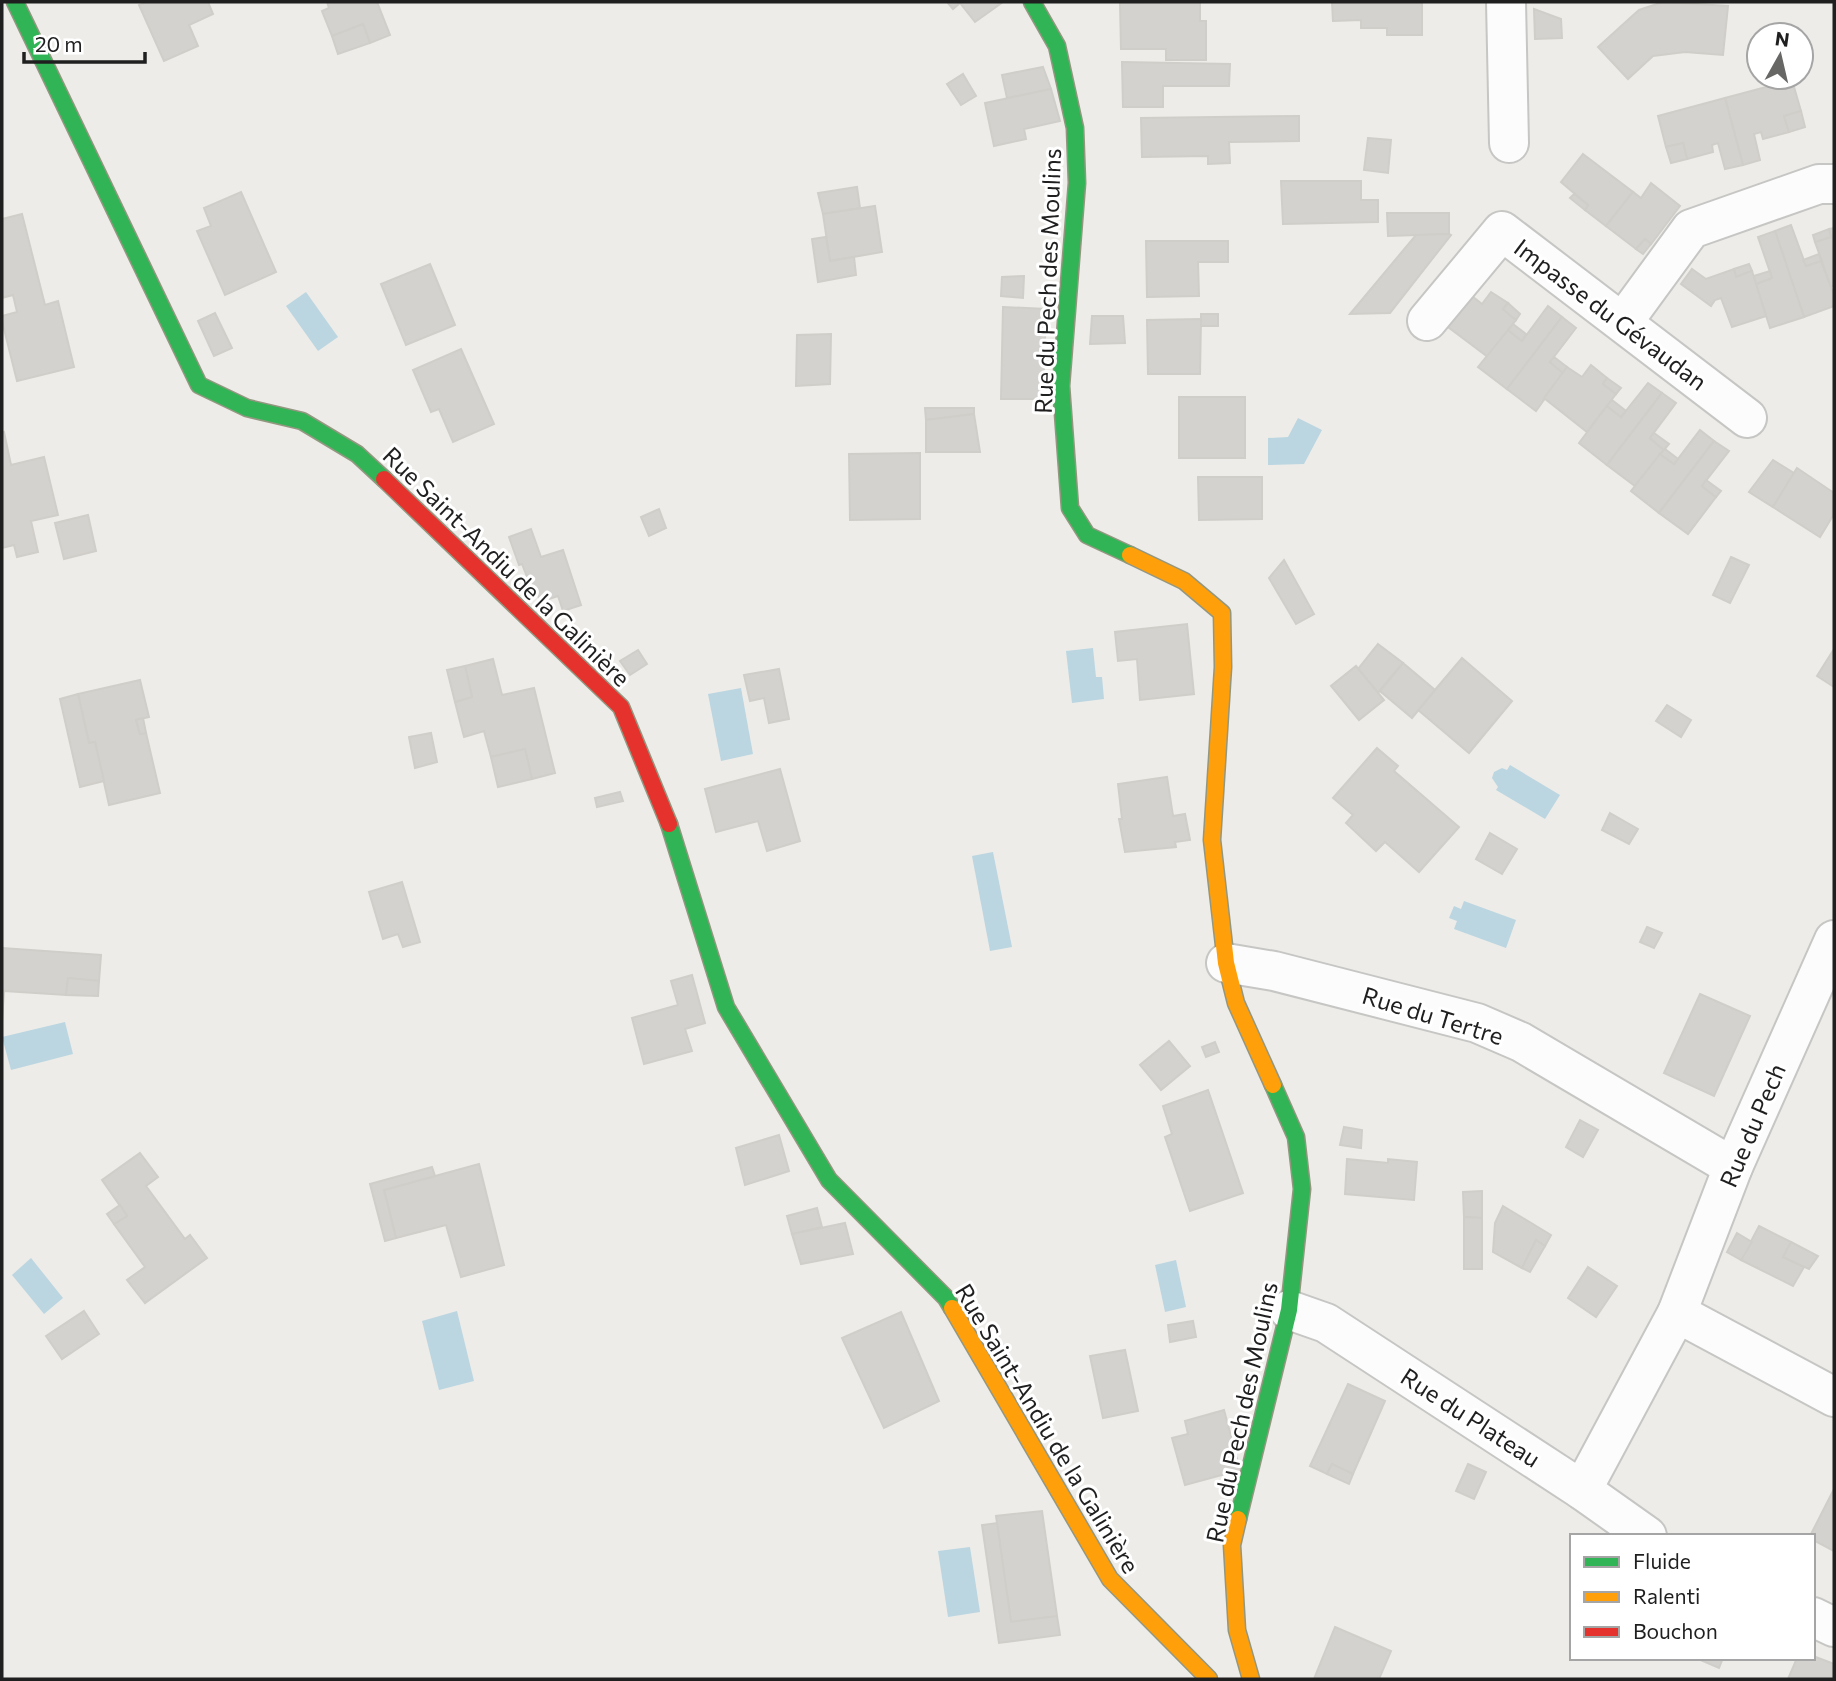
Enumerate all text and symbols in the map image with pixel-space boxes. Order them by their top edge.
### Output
scale bar [24,21,145,65]
north arrow [1745,21,1815,91]
text: N [1774,26,1791,51]
text: 20 m [35,31,83,56]
street label: Rue du Pech des Moulins [1028,148,1066,414]
street label: Impasse du Gévaudan [1509,232,1713,396]
street label: Rue Saint-Andiu de la Galinière [377,440,637,692]
street label: Rue du Tertre [1359,980,1507,1050]
street label: Rue du Pech [1713,1059,1791,1191]
street label: Rue Saint-Andiu de la Galinière [950,1278,1146,1578]
street label: Rue du Pech des Moulins [1199,1279,1283,1545]
street label: Rue du Plateau [1396,1361,1546,1473]
legend [1570,1534,1815,1660]
text: Fluide [1633,1548,1691,1573]
text: Ralenti [1633,1583,1700,1608]
text: Bouchon [1633,1618,1718,1643]

